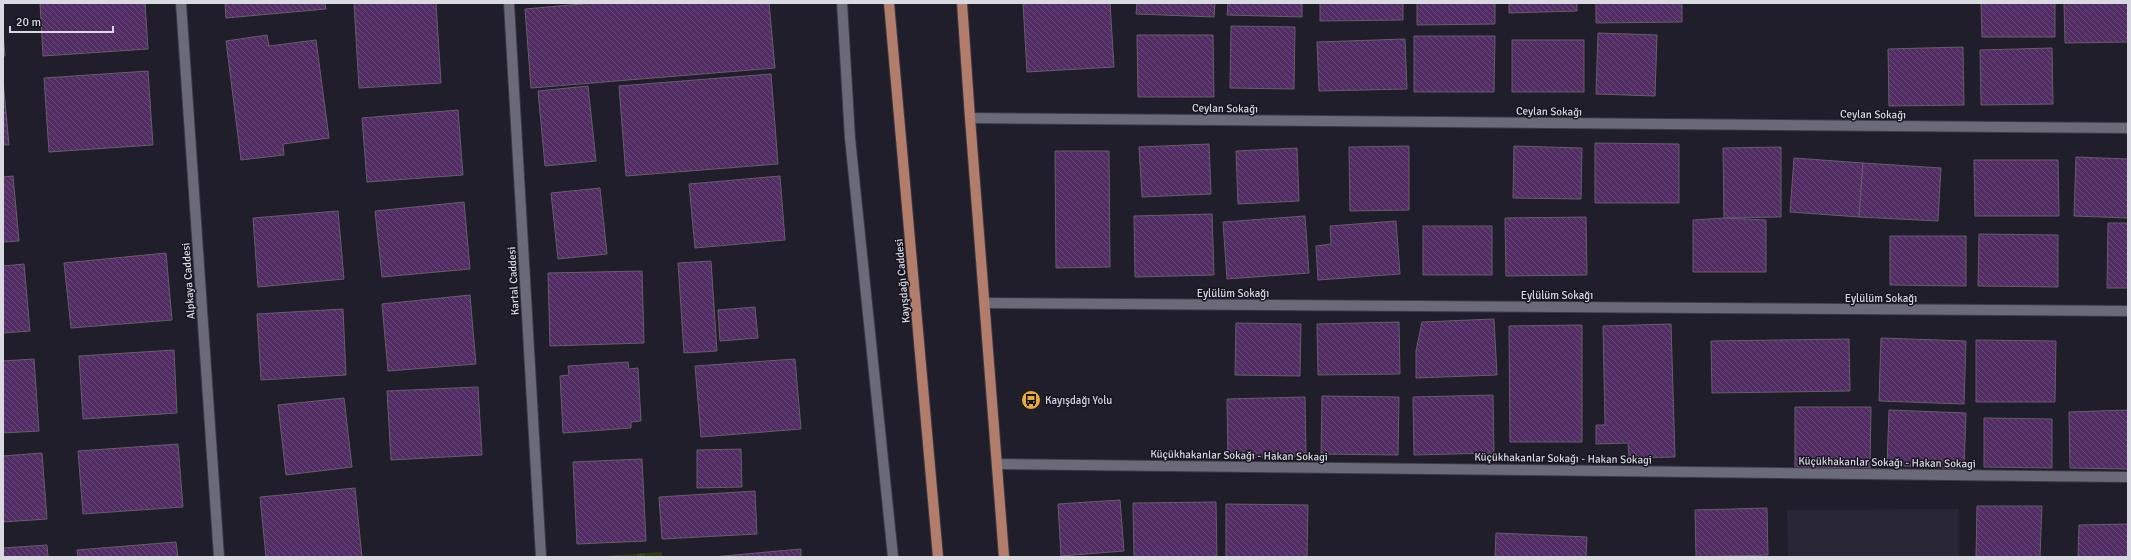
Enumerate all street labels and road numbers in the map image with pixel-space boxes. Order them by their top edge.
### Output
street label: Ceylan Sokağı [1192,101,1258,116]
street label: Ceylan Sokağı [1516,104,1582,119]
street label: Ceylan Sokağı [1840,107,1906,122]
street label: Kayışdağı Caddesi [892,238,913,324]
street label: Alpkaya Caddesi [179,242,198,320]
street label: Kartal Caddesi [505,246,522,316]
street label: Eylülüm Sokağı [1197,287,1269,300]
street label: Eylülüm Sokağı [1521,289,1593,302]
street label: Eylülüm Sokağı [1845,292,1917,305]
street label: Küçükhakanlar Sokağı - Hakan Sokagi [1150,447,1328,464]
street label: Küçükhakanlar Sokağı - Hakan Sokagi [1474,450,1652,467]
street label: Küçükhakanlar Sokağı - Hakan Sokagi [1798,454,1976,471]

